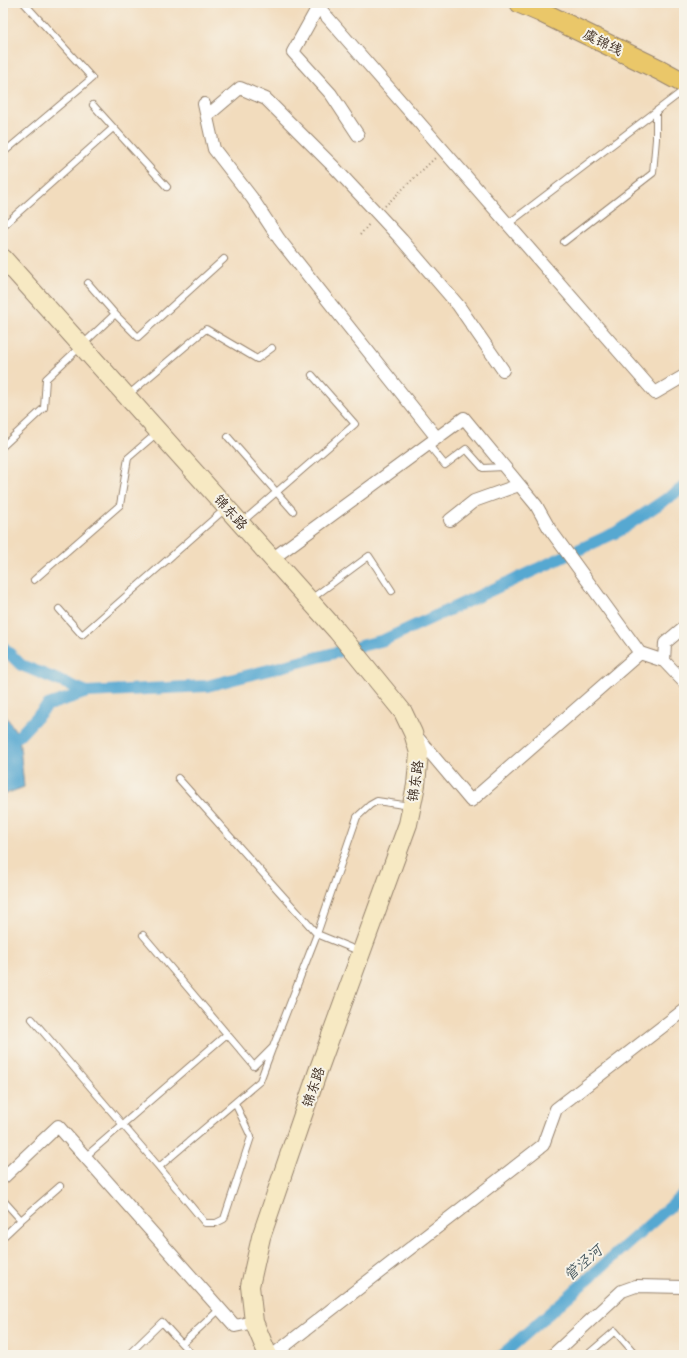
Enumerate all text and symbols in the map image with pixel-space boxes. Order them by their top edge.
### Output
street label: 虞锦线 [578,22,627,63]
street label: 锦东路 [207,488,254,536]
street label: 锦东路 [400,759,431,804]
street label: 锦东路 [295,1063,332,1111]
water label: 管泾河 [557,1236,611,1288]

